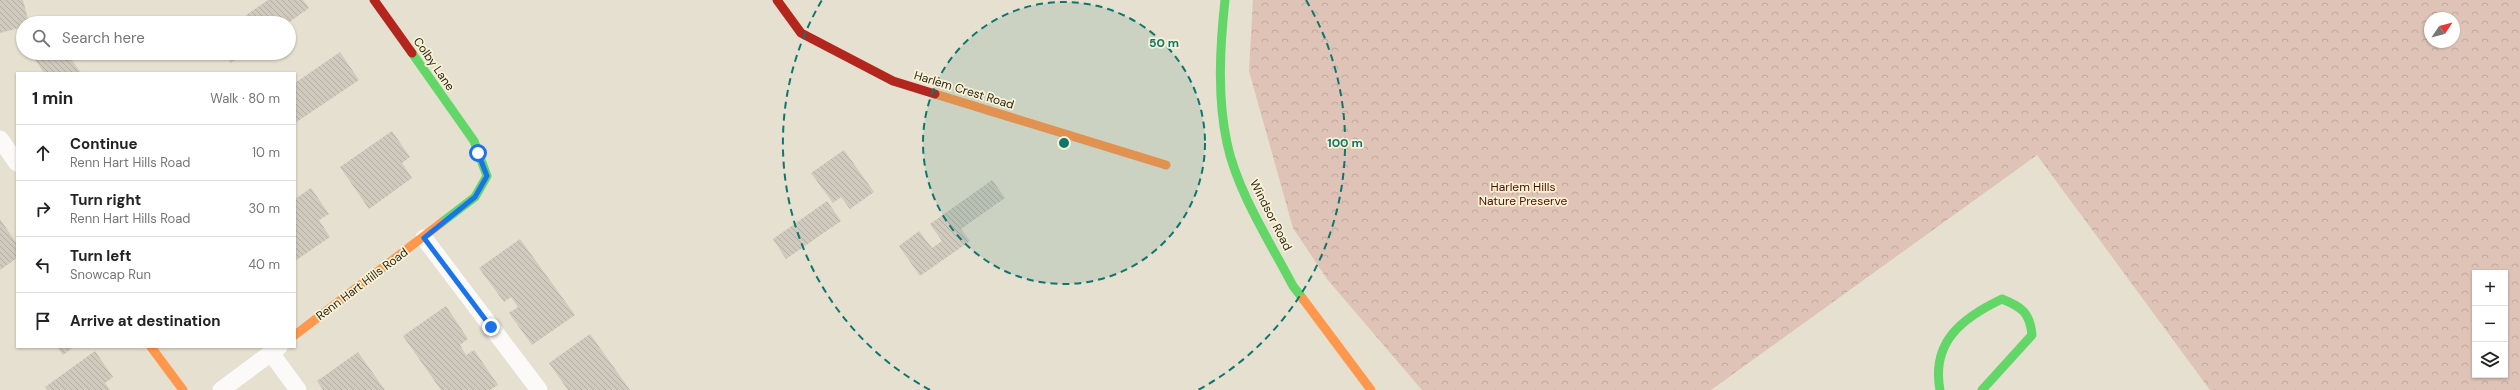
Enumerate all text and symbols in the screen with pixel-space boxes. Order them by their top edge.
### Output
north arrow [2424,12,2460,48]
search box [16,16,296,60]
icon: search [30,27,52,49]
text: Search here [62,28,145,48]
street label: Colby Lane [410,34,458,94]
text: 50 m [1149,35,1179,51]
street label: Harlem Crest Road [912,67,1016,113]
text: 1 min [32,87,73,109]
text: Walk · 80 m [210,90,280,107]
text: Continue [70,134,138,154]
text: 100 m [1327,135,1363,151]
centre of rings [1057,136,1071,150]
icon: ahead [32,142,54,164]
text: 10 m [252,144,280,161]
route start [469,144,487,162]
text: Renn Hart Hills Road [70,154,190,171]
street label: Windsor Road [1246,177,1296,253]
park label: Harlem Hills Nature Preserve [1479,179,1567,209]
text: Turn right [70,190,141,210]
icon: right [32,198,54,220]
text: 30 m [248,200,280,217]
text: Renn Hart Hills Road [70,210,190,227]
street label: Renn Hart Hills Road [313,244,411,324]
text: Turn left [70,246,131,266]
icon: left [32,254,54,276]
text: 40 m [248,256,280,273]
text: Snowcap Run [70,266,151,283]
map controls [2472,270,2508,378]
button: + [2472,270,2508,306]
button: − [2472,306,2508,342]
icon: arrive [32,310,54,332]
text: Arrive at destination [70,311,221,331]
route end [482,318,500,336]
button: layers [2472,342,2508,378]

